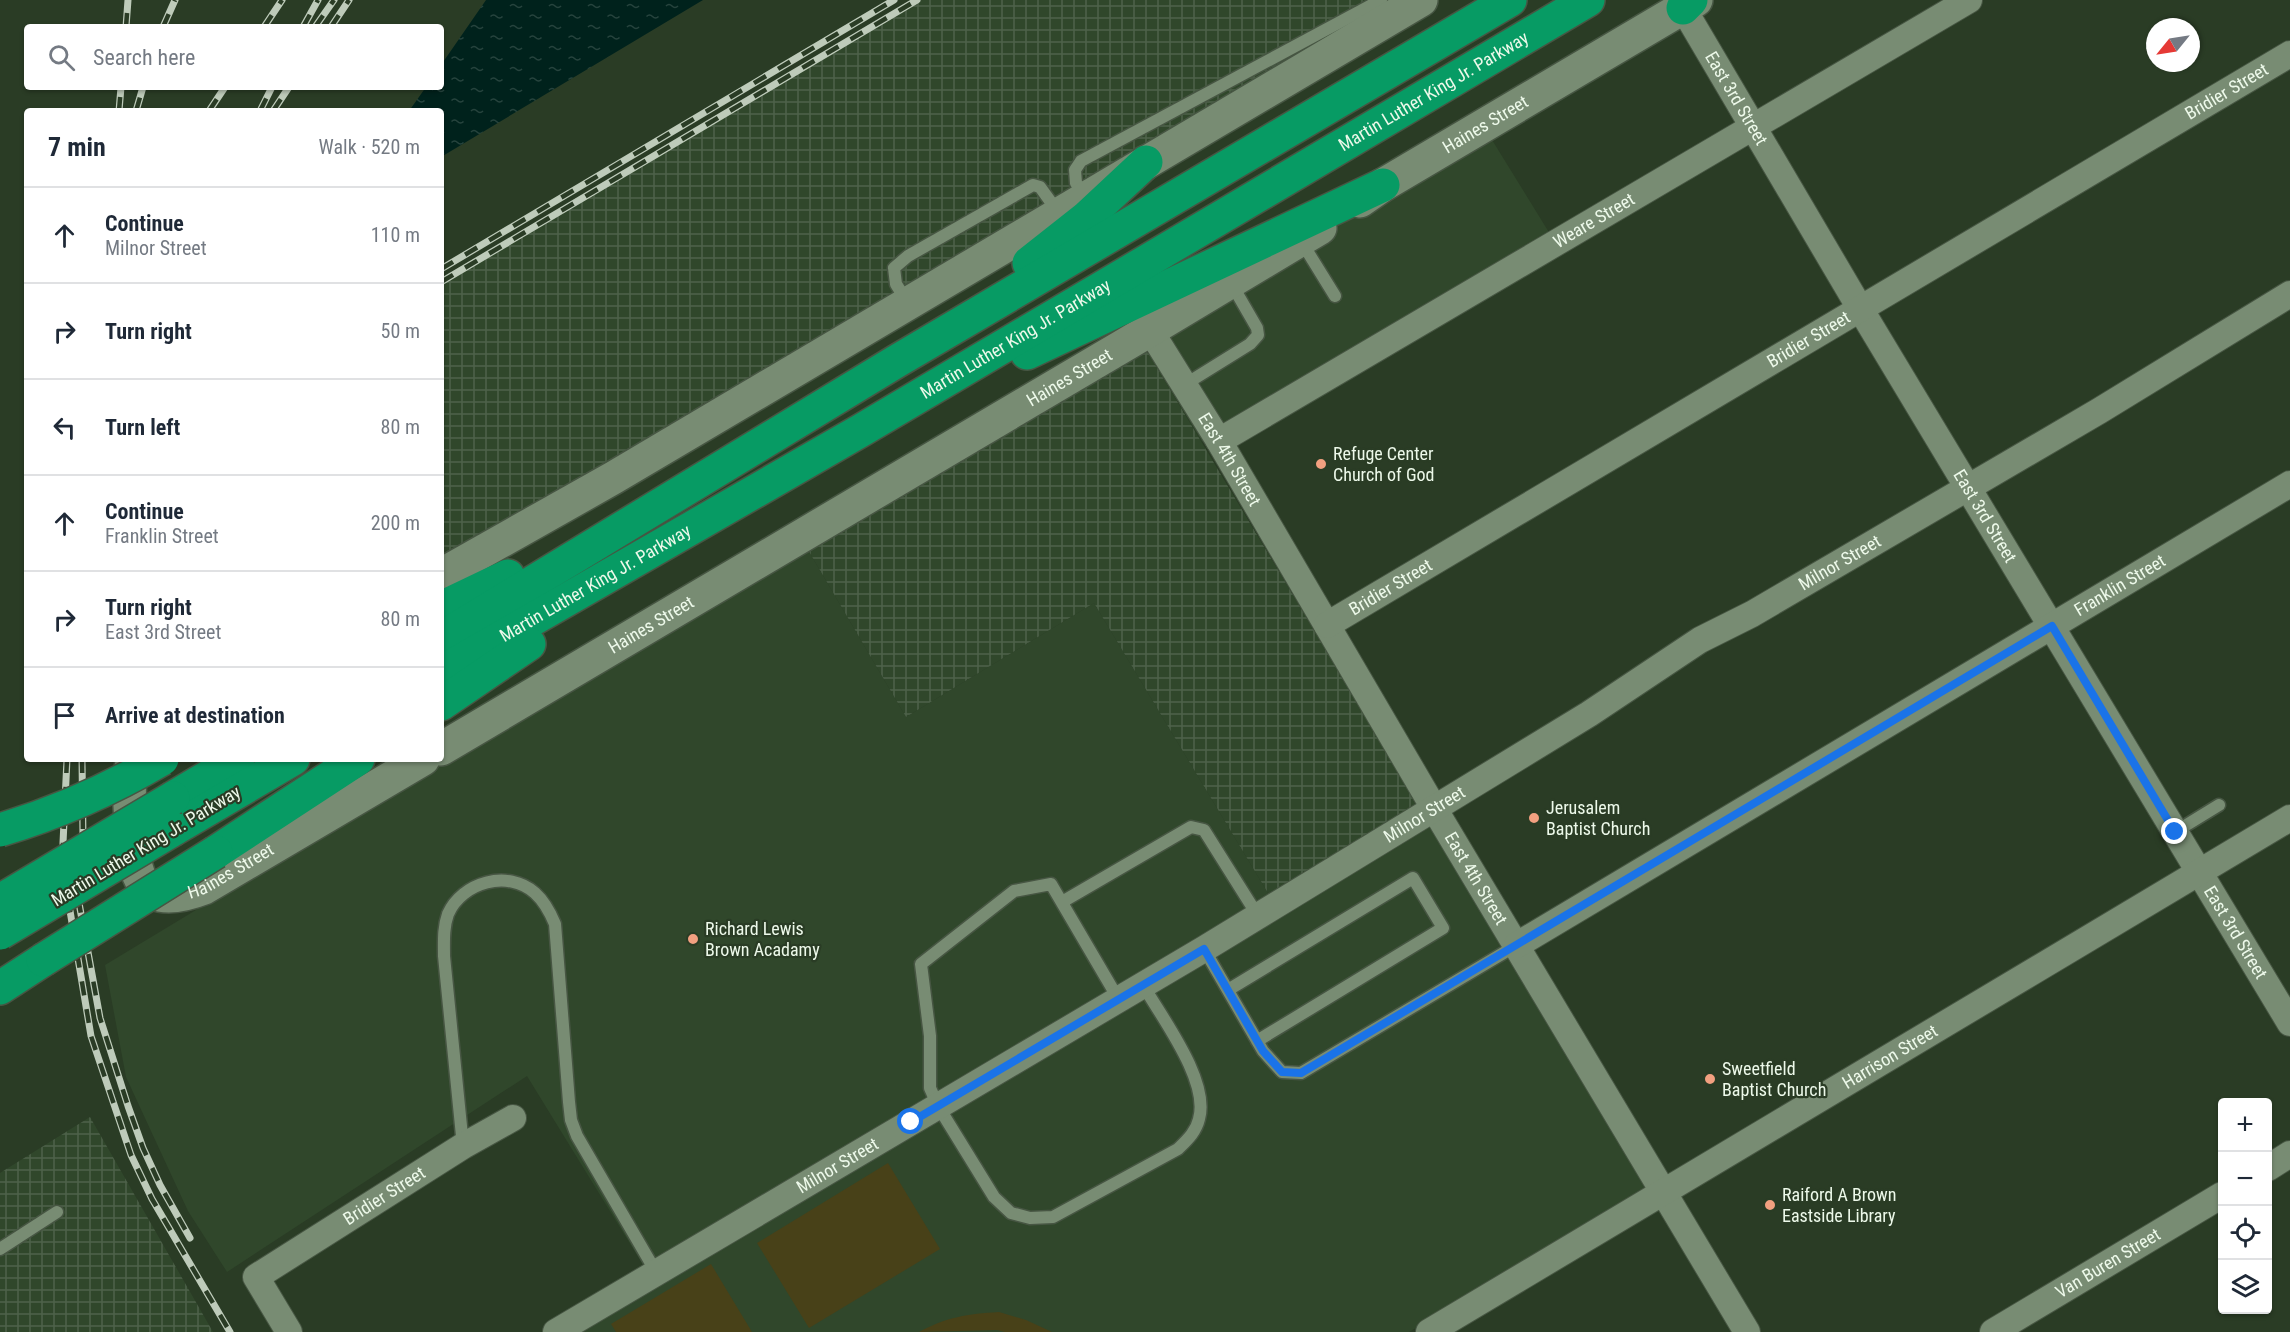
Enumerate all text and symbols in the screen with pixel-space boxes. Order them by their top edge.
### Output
north arrow [2146,18,2200,72]
search box [24,24,444,90]
street label: Martin Luther King Jr. Parkway [1335,26,1533,155]
icon: search [45,41,78,74]
text: Search here [93,45,195,70]
street label: East 3rd Street [1701,48,1772,149]
street label: Bridier Street [2181,58,2272,124]
street label: Haines Street [1439,91,1532,157]
text: 7 min [48,132,106,162]
text: Walk · 520 m [319,135,420,159]
street label: Weare Street [1549,188,1638,252]
text: Continue [105,211,184,236]
icon: ahead [48,219,81,252]
text: 110 m [371,223,420,247]
text: Milnor Street [105,236,207,260]
street label: Martin Luther King Jr. Parkway [916,274,1114,403]
street label: Bridier Street [1763,306,1854,372]
icon: right [48,315,81,348]
text: Turn right [105,319,192,344]
text: 50 m [381,319,420,343]
street label: Haines Street [1023,344,1116,411]
street label: East 4th Street [1194,409,1266,510]
icon: left [48,411,81,444]
text: Turn left [105,415,180,440]
text: 80 m [381,415,420,439]
place label: Refuge Center Church of God [1333,443,1435,485]
marker: Refuge Center Church of God [1314,457,1328,471]
street label: East 3rd Street [1949,465,2021,566]
text: Continue [105,499,184,524]
icon: ahead [48,507,81,540]
text: 200 m [371,511,420,535]
street label: Martin Luther King Jr. Parkway [496,519,695,646]
text: Franklin Street [105,524,219,548]
street label: Milnor Street [1795,530,1884,594]
street label: Franklin Street [2070,550,2169,620]
street label: Bridier Street [1345,554,1436,620]
street label: Haines Street [604,591,697,658]
text: Turn right [105,595,192,620]
icon: right [48,603,81,636]
text: 80 m [381,607,420,631]
text: East 3rd Street [105,620,221,644]
icon: arrive [48,699,81,732]
text: Arrive at destination [105,703,285,728]
street label: Martin Luther King Jr. Parkway [47,780,245,910]
street label: Milnor Street [1380,781,1469,847]
place label: Jerusalem Baptist Church [1546,797,1650,839]
marker: Jerusalem Baptist Church [1527,811,1541,825]
route end [2161,818,2187,844]
street label: East 4th Street [1441,828,1512,928]
street label: Haines Street [185,838,277,903]
street label: East 3rd Street [2200,882,2272,982]
place label: Richard Lewis Brown Acadamy [705,918,820,960]
marker: Richard Lewis Brown Acadamy [686,932,700,946]
street label: Harrison Street [1838,1020,1941,1093]
place label: Sweetfield Baptist Church [1722,1058,1826,1100]
marker: Sweetfield Baptist Church [1703,1072,1717,1086]
map controls [2218,1098,2272,1314]
button: + [2218,1098,2272,1152]
route start [897,1108,923,1134]
street label: Milnor Street [793,1133,882,1197]
button: − [2218,1152,2272,1206]
street label: Bridier Street [339,1162,429,1229]
place label: Raiford A Brown Eastside Library [1782,1184,1897,1226]
marker: Raiford A Brown Eastside Library [1763,1198,1777,1212]
button: locate [2218,1206,2272,1260]
street label: Van Buren Street [2051,1223,2164,1302]
button: layers [2218,1260,2272,1314]

